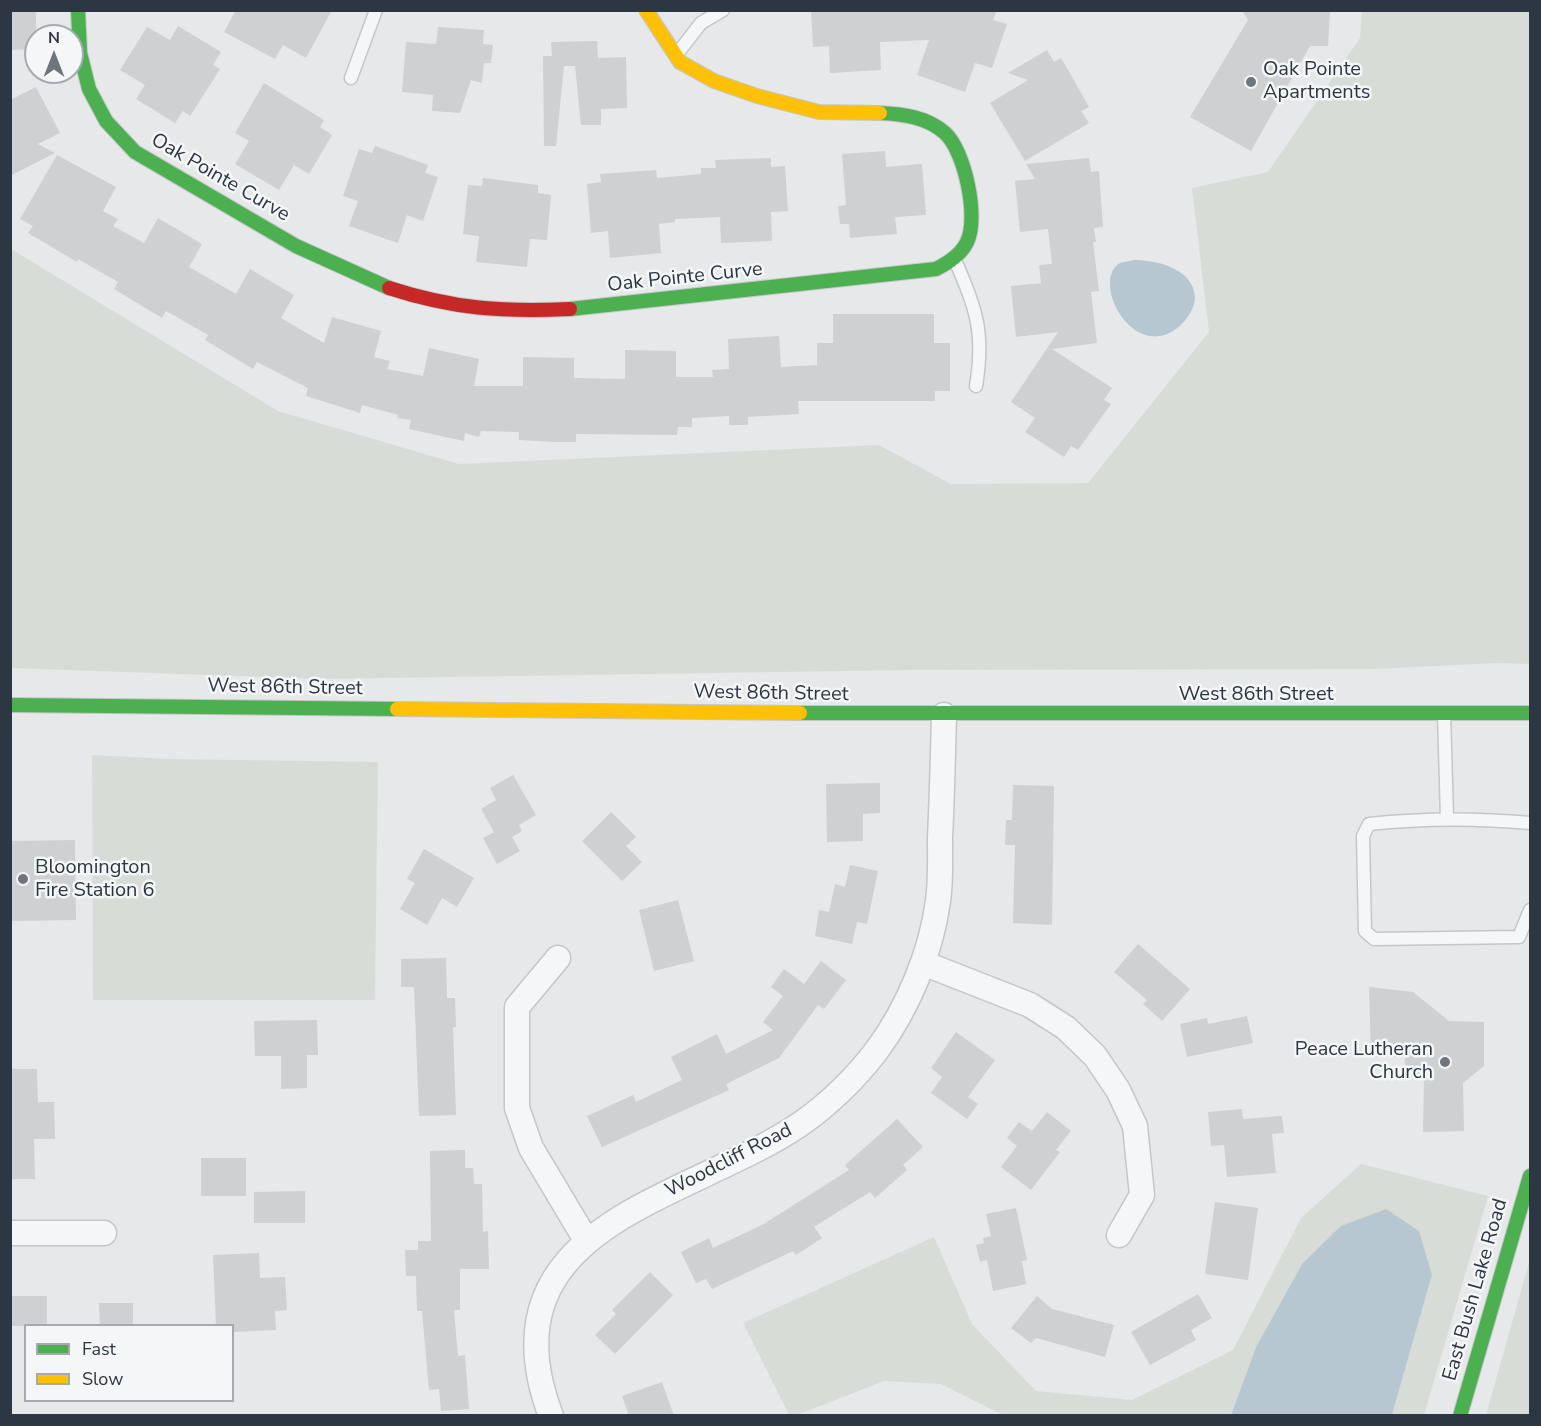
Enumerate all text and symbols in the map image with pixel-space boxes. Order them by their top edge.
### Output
north arrow [24,24,84,84]
text: N [48,27,60,49]
place label: Oak Pointe Apartments [1263,58,1370,105]
marker: Oak Pointe Apartments [1244,75,1258,89]
street label: Oak Pointe Curve [146,129,294,227]
street label: Oak Pointe Curve [606,258,764,298]
street label: West 86th Street [207,675,363,701]
street label: West 86th Street [693,681,849,707]
street label: West 86th Street [1178,683,1334,707]
place label: Bloomington Fire Station 6 [35,856,155,903]
marker: Bloomington Fire Station 6 [16,872,30,886]
place label: Peace Lutheran Church [1295,1038,1433,1085]
marker: Peace Lutheran Church [1438,1055,1452,1069]
street label: Woodcliff Road [662,1119,796,1203]
street label: East Bush Lake Road [1439,1196,1513,1384]
legend [24,1324,234,1402]
text: Fast [82,1337,116,1361]
text: Slow [82,1367,123,1391]

